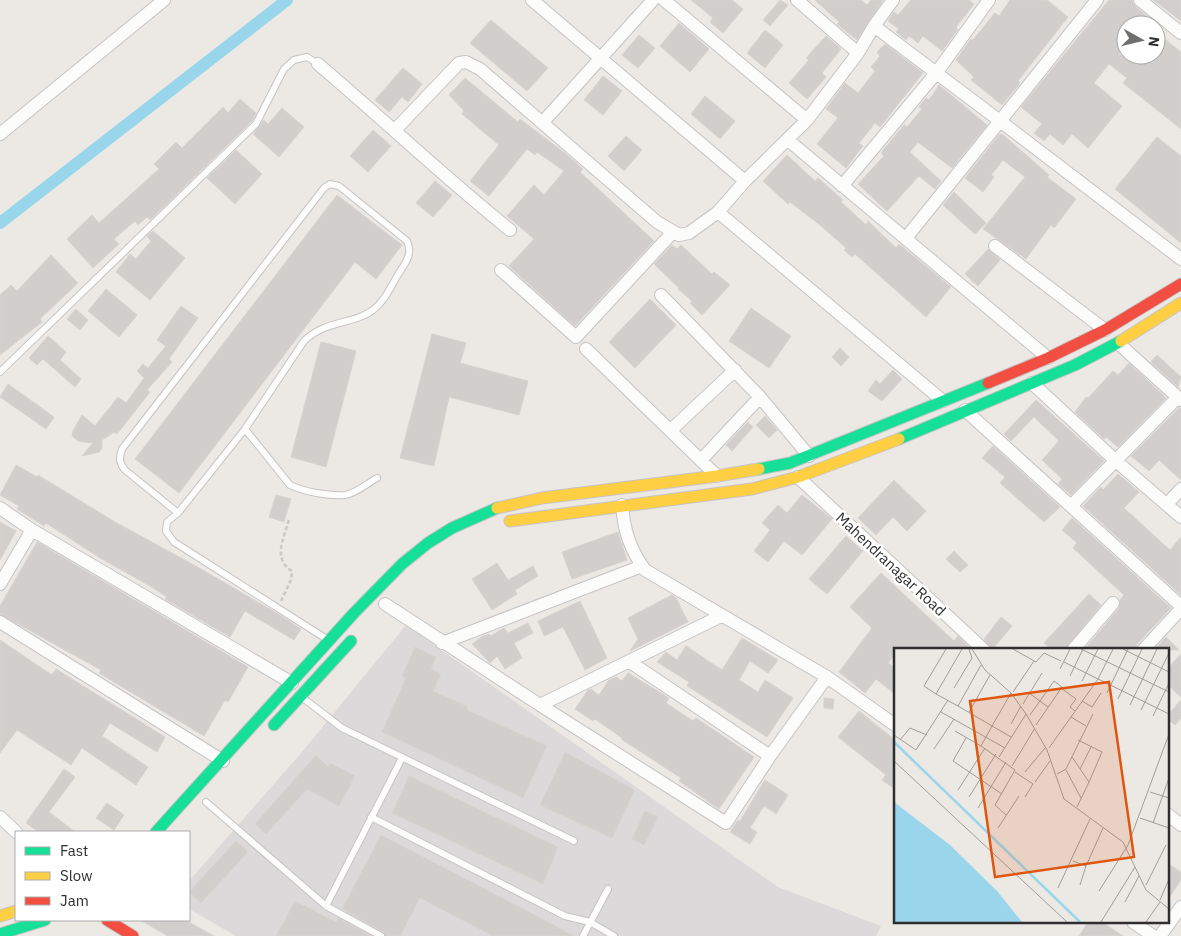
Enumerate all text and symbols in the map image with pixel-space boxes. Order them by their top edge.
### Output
north arrow [1116,15,1166,65]
text: N [1144,36,1163,48]
street label: Mahendranagar Road [832,508,950,620]
inset map [894,648,1168,924]
legend [15,831,190,921]
text: Fast [60,841,88,860]
text: Slow [60,866,93,885]
text: Jam [60,891,89,910]

